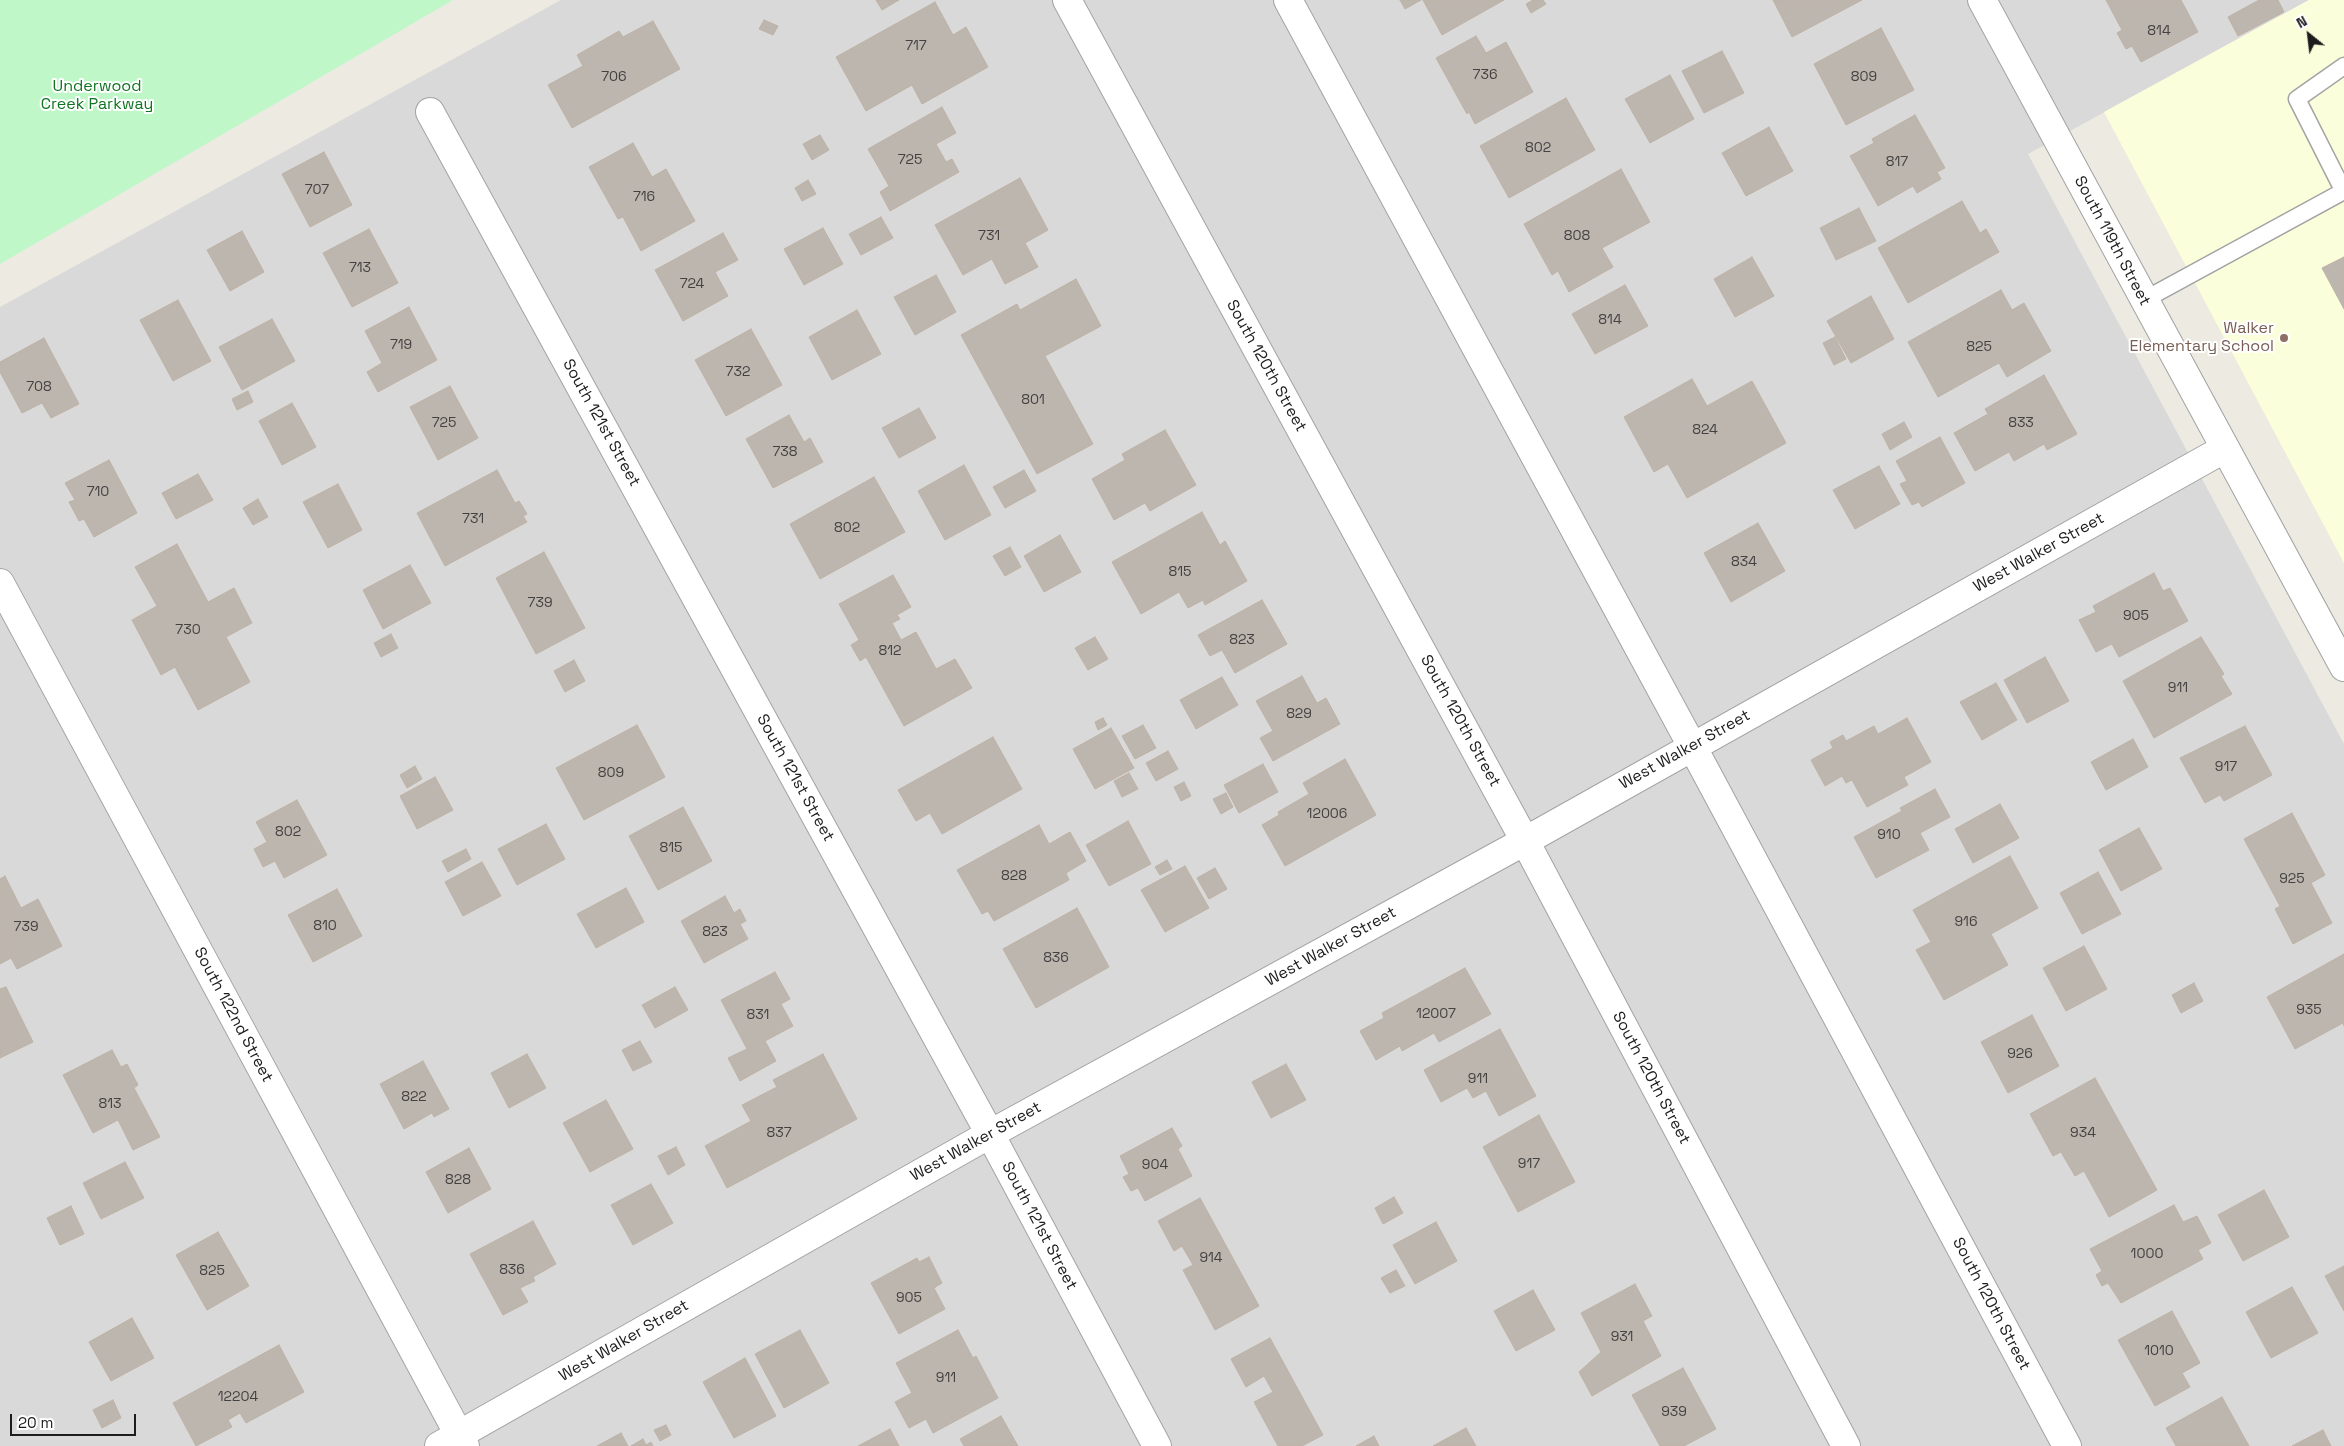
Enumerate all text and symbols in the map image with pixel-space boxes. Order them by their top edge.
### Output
north arrow [2284,10,2334,60]
text: N [2293,12,2310,32]
house number: 814 [2147,23,2171,39]
house number: 717 [905,38,927,54]
house number: 736 [1473,67,1497,83]
house number: 706 [601,69,627,85]
house number: 809 [1851,69,1877,85]
park label: Underwood Creek Parkway [41,77,153,115]
house number: 802 [1525,140,1551,156]
house number: 725 [898,152,922,168]
house number: 817 [1886,154,1908,170]
street label: South 119th Street [2070,173,2154,309]
house number: 707 [305,182,329,198]
house number: 716 [633,189,655,205]
house number: 731 [978,228,1000,244]
house number: 808 [1564,228,1590,244]
house number: 713 [349,260,371,276]
house number: 724 [680,276,704,292]
street label: South 120th Street [1222,297,1310,435]
house number: 814 [1598,312,1622,328]
place label: Walker Elementary School [2129,319,2274,357]
marker: Walker Elementary School [2278,332,2290,344]
house number: 719 [390,337,412,353]
house number: 825 [1966,339,1992,355]
street label: South 121st Street [558,356,644,490]
house number: 732 [726,364,750,380]
house number: 708 [26,379,52,395]
house number: 801 [1021,392,1045,408]
house number: 725 [432,415,456,431]
house number: 833 [2008,415,2034,431]
house number: 824 [1692,422,1718,438]
house number: 738 [772,444,798,460]
house number: 710 [87,484,109,500]
street label: West Walker Street [1970,509,2108,597]
house number: 731 [462,511,484,527]
house number: 802 [834,520,860,536]
house number: 834 [1731,554,1757,570]
house number: 815 [1169,564,1191,580]
house number: 739 [528,595,552,611]
house number: 905 [2123,608,2149,624]
house number: 730 [175,622,201,638]
house number: 823 [1229,632,1255,648]
house number: 812 [878,643,902,659]
street label: South 120th Street [1416,652,1504,790]
house number: 911 [2168,680,2188,696]
house number: 829 [1286,706,1312,722]
street label: West Walker Street [1616,706,1754,794]
street label: South 121st Street [752,711,838,845]
house number: 917 [2215,759,2237,775]
house number: 809 [598,765,624,781]
house number: 12006 [1307,806,1347,822]
house number: 802 [275,824,301,840]
house number: 910 [1877,827,1901,843]
house number: 815 [660,840,682,856]
house number: 828 [1001,868,1027,884]
house number: 925 [2279,871,2305,887]
street label: West Walker Street [1262,903,1400,991]
house number: 916 [1955,914,1977,930]
house number: 810 [313,918,337,934]
house number: 739 [14,919,38,935]
house number: 823 [702,924,728,940]
street label: South 122nd Street [189,944,277,1086]
house number: 836 [1043,950,1069,966]
house number: 935 [2296,1002,2322,1018]
house number: 12007 [1416,1006,1456,1022]
house number: 831 [747,1007,769,1023]
street label: South 120th Street [1608,1008,1694,1148]
house number: 926 [2007,1046,2033,1062]
house number: 911 [1468,1071,1488,1087]
house number: 822 [401,1089,427,1105]
house number: 813 [98,1096,122,1112]
street label: West Walker Street [907,1098,1045,1186]
house number: 837 [766,1125,792,1141]
house number: 934 [2070,1125,2096,1141]
house number: 917 [1518,1156,1540,1172]
house number: 904 [1142,1157,1168,1173]
street label: South 121st Street [997,1159,1081,1293]
house number: 828 [445,1172,471,1188]
street label: South 120th Street [1948,1234,2034,1374]
house number: 1000 [2131,1246,2163,1262]
house number: 914 [1199,1250,1223,1266]
house number: 836 [499,1262,525,1278]
house number: 825 [199,1263,225,1279]
house number: 905 [896,1290,922,1306]
street label: West Walker Street [556,1296,692,1386]
house number: 931 [1611,1329,1633,1345]
house number: 1010 [2144,1343,2174,1359]
house number: 911 [936,1370,956,1386]
house number: 12204 [218,1389,258,1405]
scale bar [12,1404,139,1436]
house number: 939 [1661,1404,1687,1420]
text: 20 m [18,1413,53,1432]

